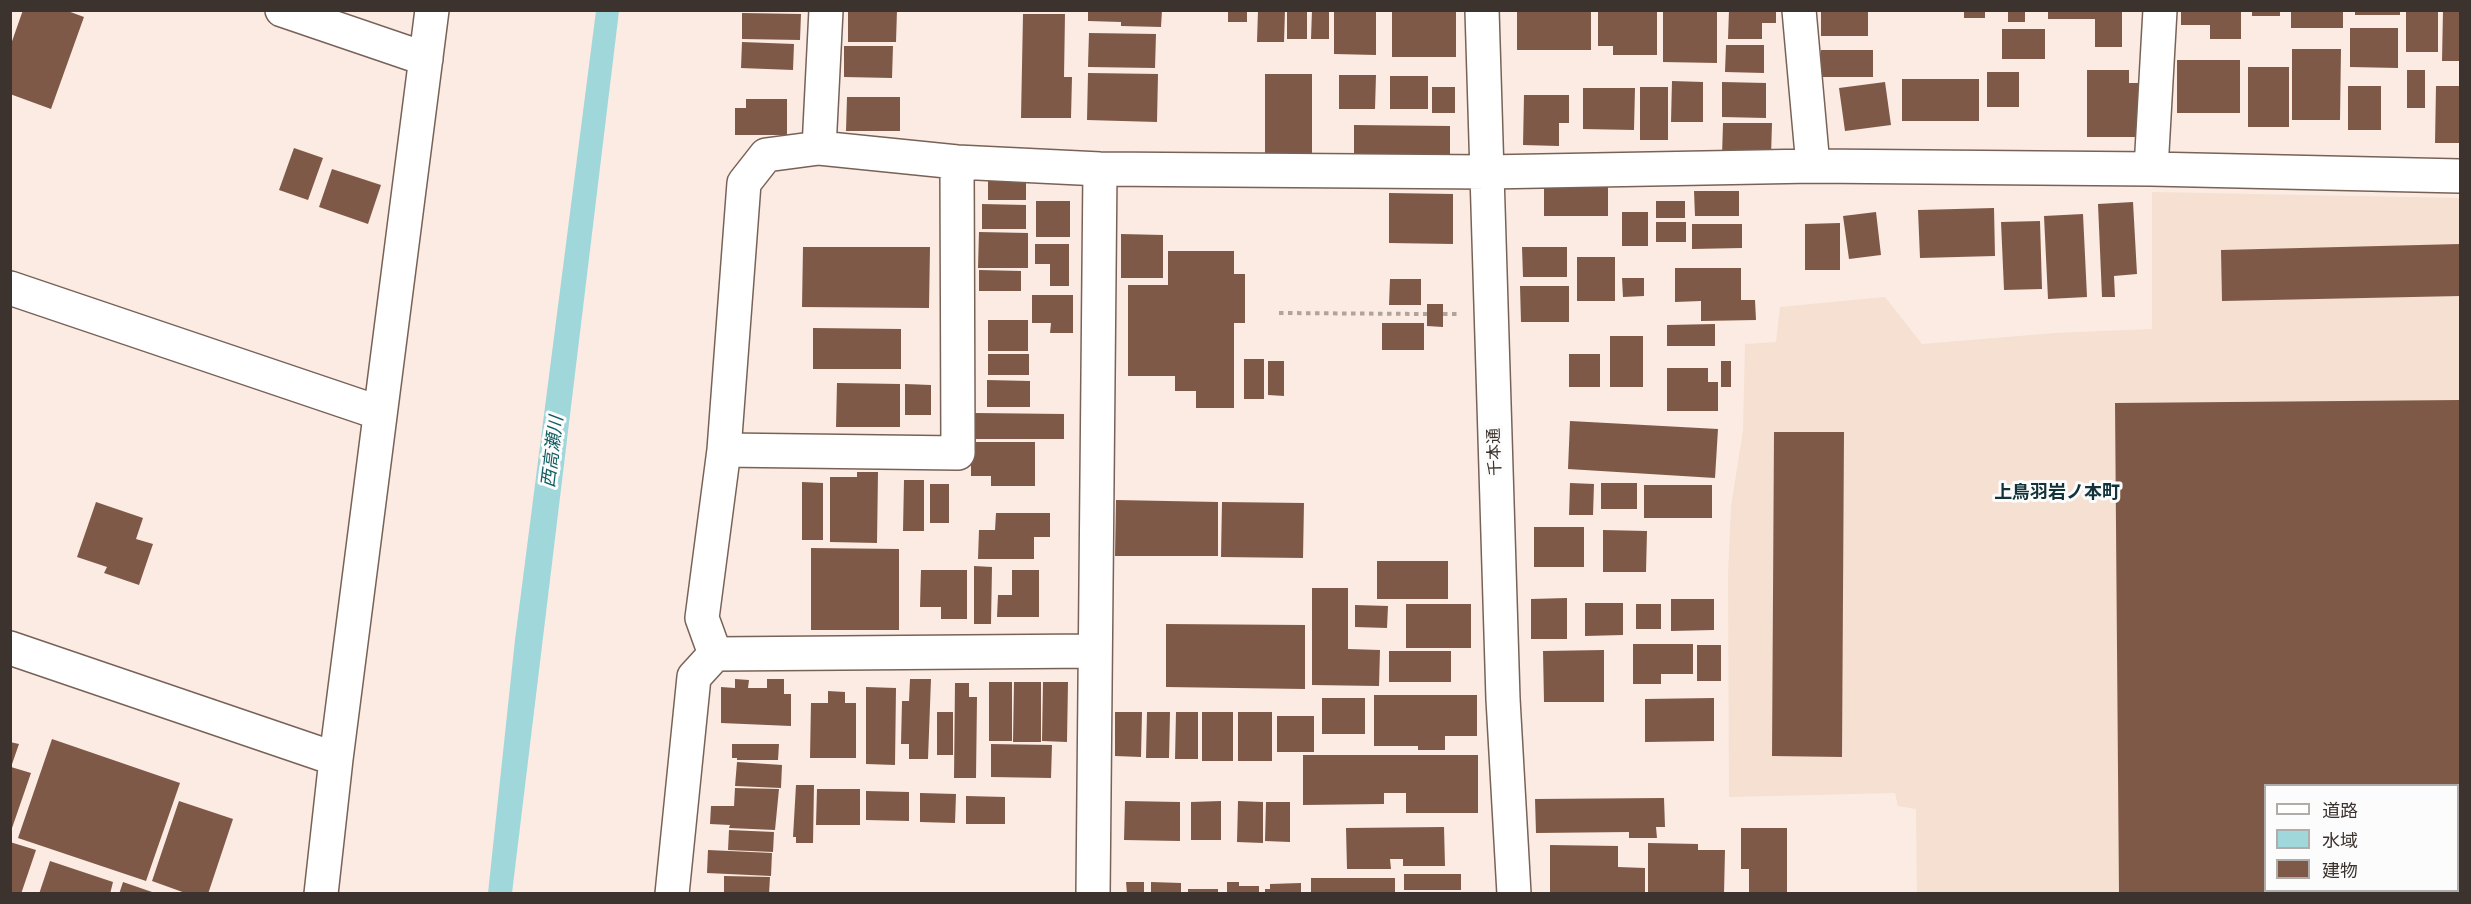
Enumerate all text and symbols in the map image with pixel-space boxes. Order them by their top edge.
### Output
water label: 西高瀬川 [538,415,568,489]
street label: 千本通 [1485,428,1505,476]
district label: 上鳥羽岩ノ本町 [1994,482,2120,504]
legend [2264,784,2459,892]
text: 道路 [2322,798,2358,822]
text: 水域 [2322,828,2358,852]
text: 建物 [2322,858,2358,882]

